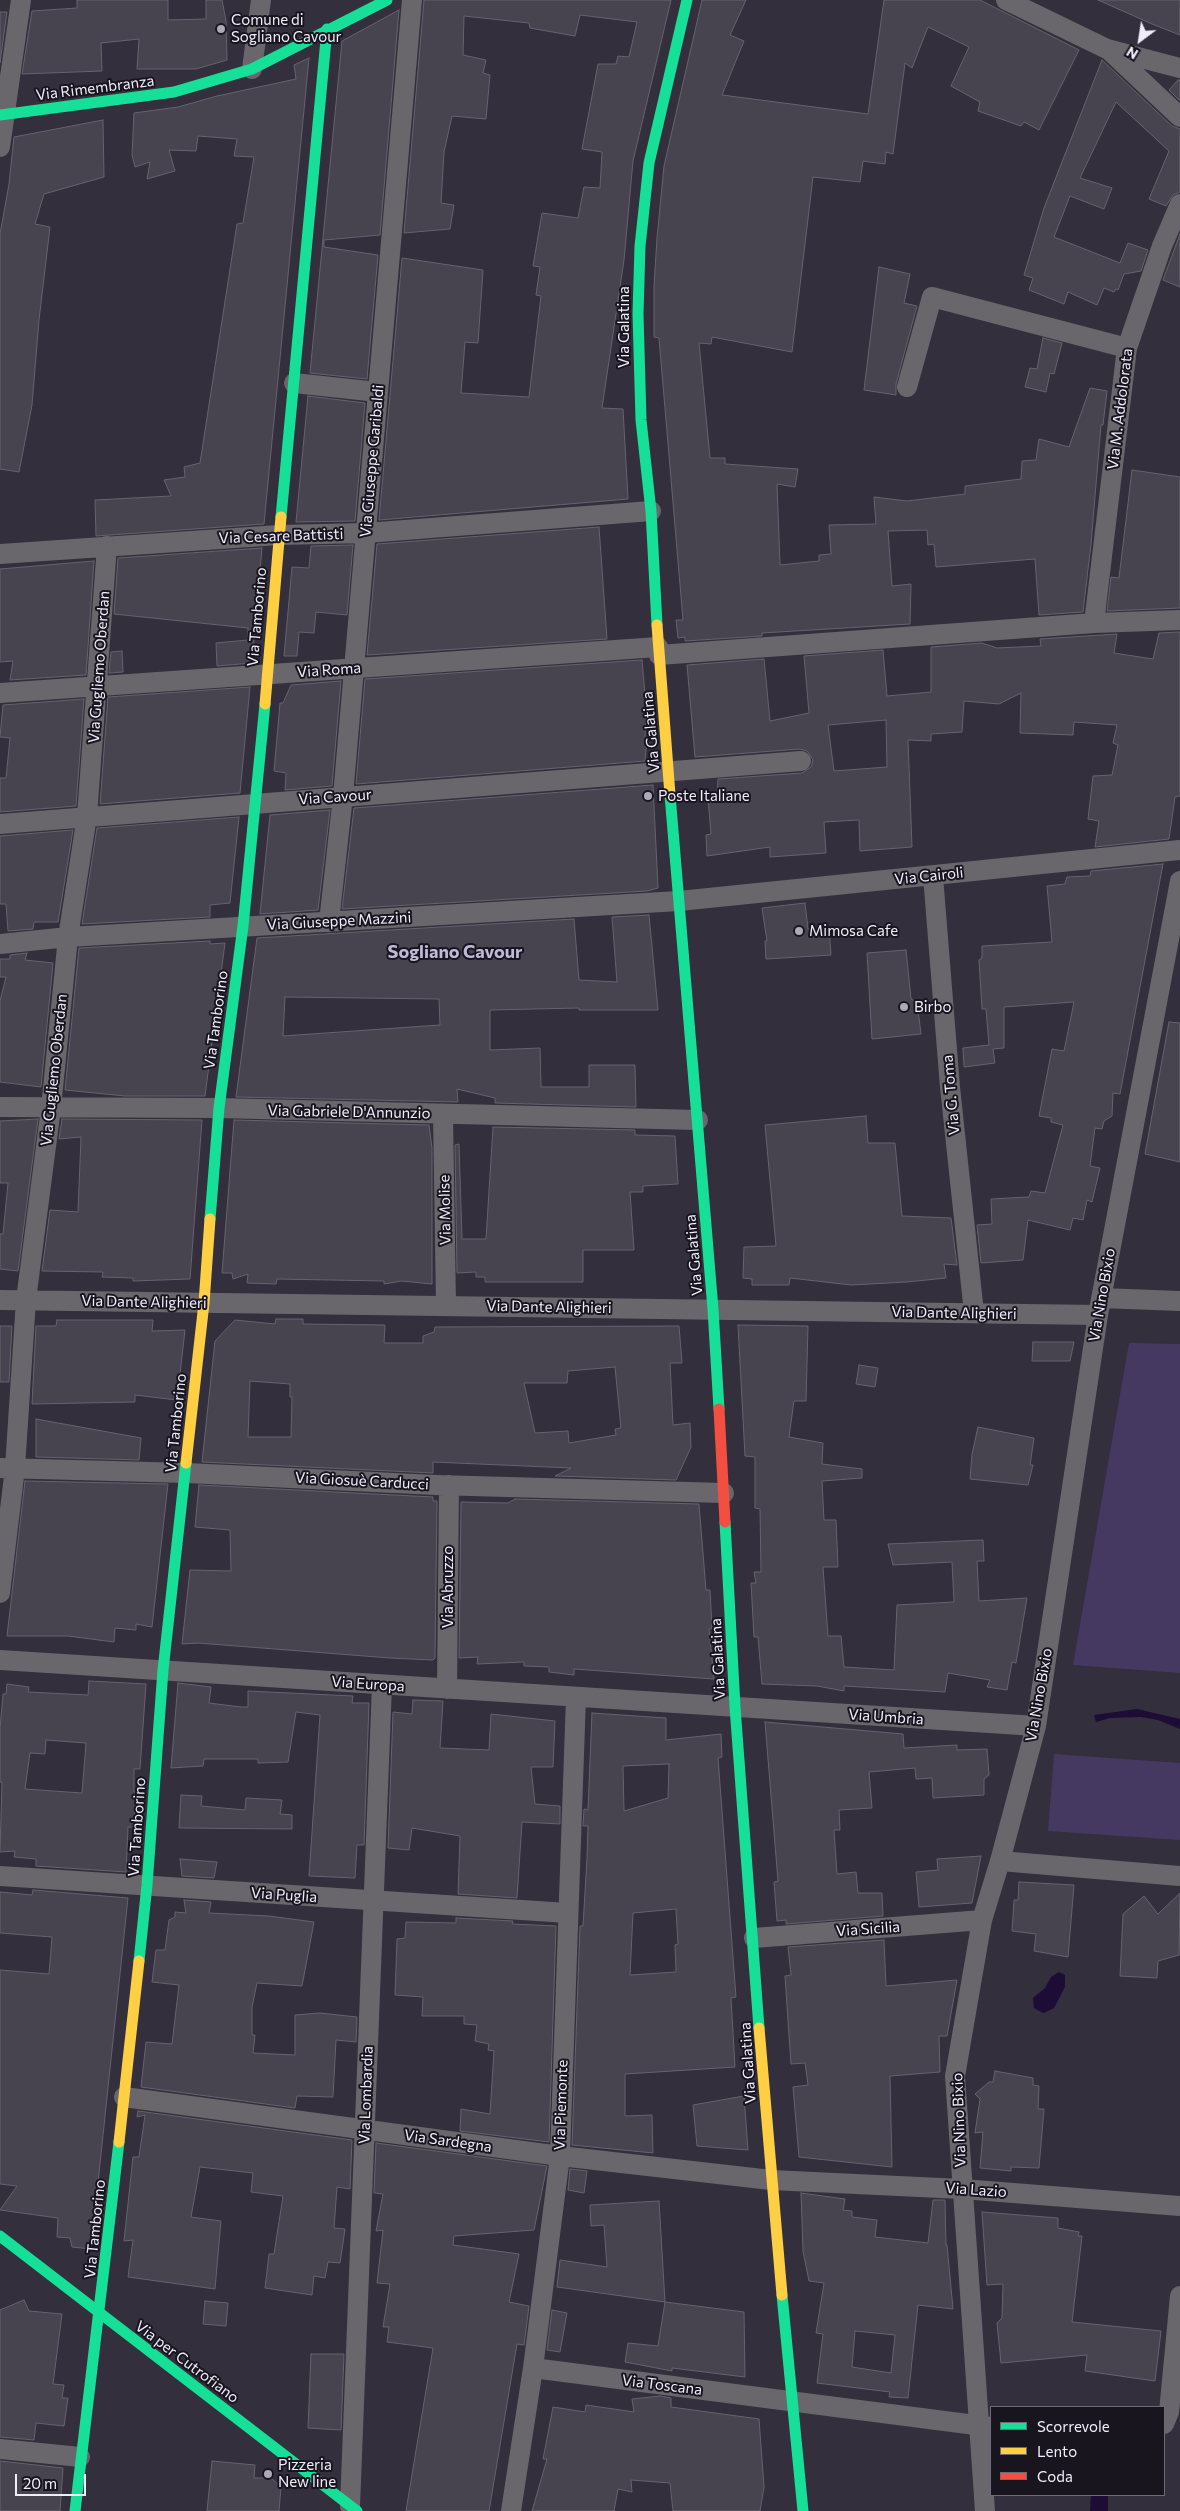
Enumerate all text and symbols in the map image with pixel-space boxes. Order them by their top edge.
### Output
place label: Comune di Sogliano Cavour [231,11,342,46]
north arrow [1115,15,1165,65]
marker: Comune di Sogliano Cavour [215,23,227,35]
text: N [1123,43,1141,63]
street label: Via Rimembranza [35,72,155,104]
street label: Via Galatina [615,286,633,368]
street label: Via M. Addolorata [1104,347,1136,471]
street label: Via Giuseppe Garibaldi [356,384,388,538]
street label: Via Cesare Battisti [218,525,344,547]
street label: Via Tamborino [244,567,270,667]
street label: Via Gugliemo Oberdan [85,590,113,744]
street label: Via Roma [296,659,362,681]
street label: Via Galatina [638,690,664,774]
street label: Via Cavour [298,785,372,809]
place label: Poste Italiane [658,787,750,805]
marker: Poste Italiane [642,790,654,802]
street label: Via Cairoli [894,863,964,889]
street label: Via Giuseppe Mazzini [266,908,412,934]
place label: Mimosa Cafe [809,922,898,940]
marker: Mimosa Cafe [793,925,805,937]
district label: Sogliano Cavour [388,941,522,963]
street label: Via Tamborino [200,970,232,1070]
street label: Via Gugliemo Oberdan [37,993,71,1147]
place label: Birbo [914,998,951,1016]
marker: Birbo [898,1001,910,1013]
street label: Via G. Toma [939,1054,963,1136]
street label: Via Gabriele D'Annunzio [267,1102,431,1122]
street label: Via Molise [435,1175,455,1245]
street label: Via Galatina [681,1213,707,1297]
street label: Via Nino Bixio [1085,1247,1119,1343]
street label: Via Dante Alighieri [81,1292,207,1312]
street label: Via Dante Alighieri [486,1297,612,1317]
street label: Via Dante Alighieri [891,1303,1017,1323]
street label: Via Tamborino [162,1373,190,1473]
street label: Via Giosuè Carducci [295,1469,429,1493]
street label: Via Abruzzo [439,1546,457,1628]
street label: Via Galatina [707,1618,729,1700]
street label: Via Nino Bixio [1022,1647,1056,1743]
street label: Via Europa [331,1672,405,1696]
street label: Via Umbria [848,1705,924,1729]
street label: Via Tamborino [125,1777,149,1877]
street label: Via Puglia [250,1884,318,1906]
street label: Via Sicilia [835,1918,901,1940]
street label: Via Galatina [736,2022,760,2104]
street label: Via Lombardia [355,2046,377,2144]
street label: Via Piemonte [550,2059,572,2151]
street label: Via Nino Bixio [948,2072,970,2168]
street label: Via Sardegna [403,2126,493,2156]
street label: Via Tamborino [81,2179,109,2279]
street label: Via Lazio [945,2179,1007,2201]
street label: Via per Cutrofiano [132,2317,242,2407]
street label: Via Toscana [621,2371,703,2399]
legend [990,2406,1165,2496]
text: Scorrevole [1037,2417,1110,2435]
text: Lento [1037,2442,1077,2460]
place label: Pizzeria New line [278,2456,336,2491]
scale bar [18,2464,89,2496]
text: Coda [1037,2467,1073,2485]
marker: Pizzeria New line [262,2468,274,2480]
text: 20 m [23,2474,57,2492]

